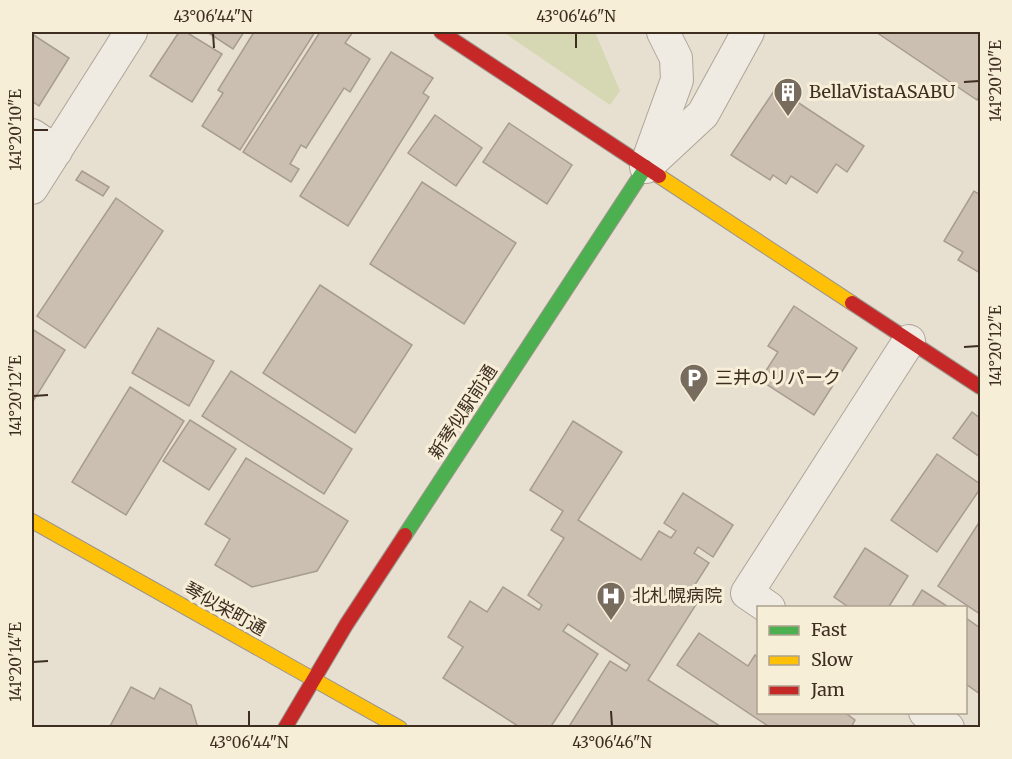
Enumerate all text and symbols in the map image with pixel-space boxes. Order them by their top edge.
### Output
text: 43°06'44"N [173,7,253,26]
text: 43°06'46"N [536,7,616,26]
text: 141°20'10"E [986,40,1005,122]
building icon: BellaVistaASABU [772,76,804,118]
place label: BellaVistaASABU [809,80,956,103]
text: 141°20'10"E [6,89,25,171]
text: 141°20'12"E [986,305,1005,387]
text: 141°20'12"E [6,355,25,437]
street label: 新琴似駅前通 [424,360,502,463]
parking icon: 三井のリパーク [678,362,710,404]
place label: 三井のリパーク [715,366,841,389]
street label: 琴似栄町通 [180,577,270,640]
hospital icon: 北札幌病院 [595,580,627,622]
place label: 北札幌病院 [632,584,722,607]
legend [757,606,967,714]
text: Fast [811,618,847,641]
text: 141°20'14"E [6,622,25,702]
text: Slow [811,648,854,671]
text: Jam [810,678,845,701]
text: 43°06'44"N [209,733,289,752]
text: 43°06'46"N [572,733,652,752]

